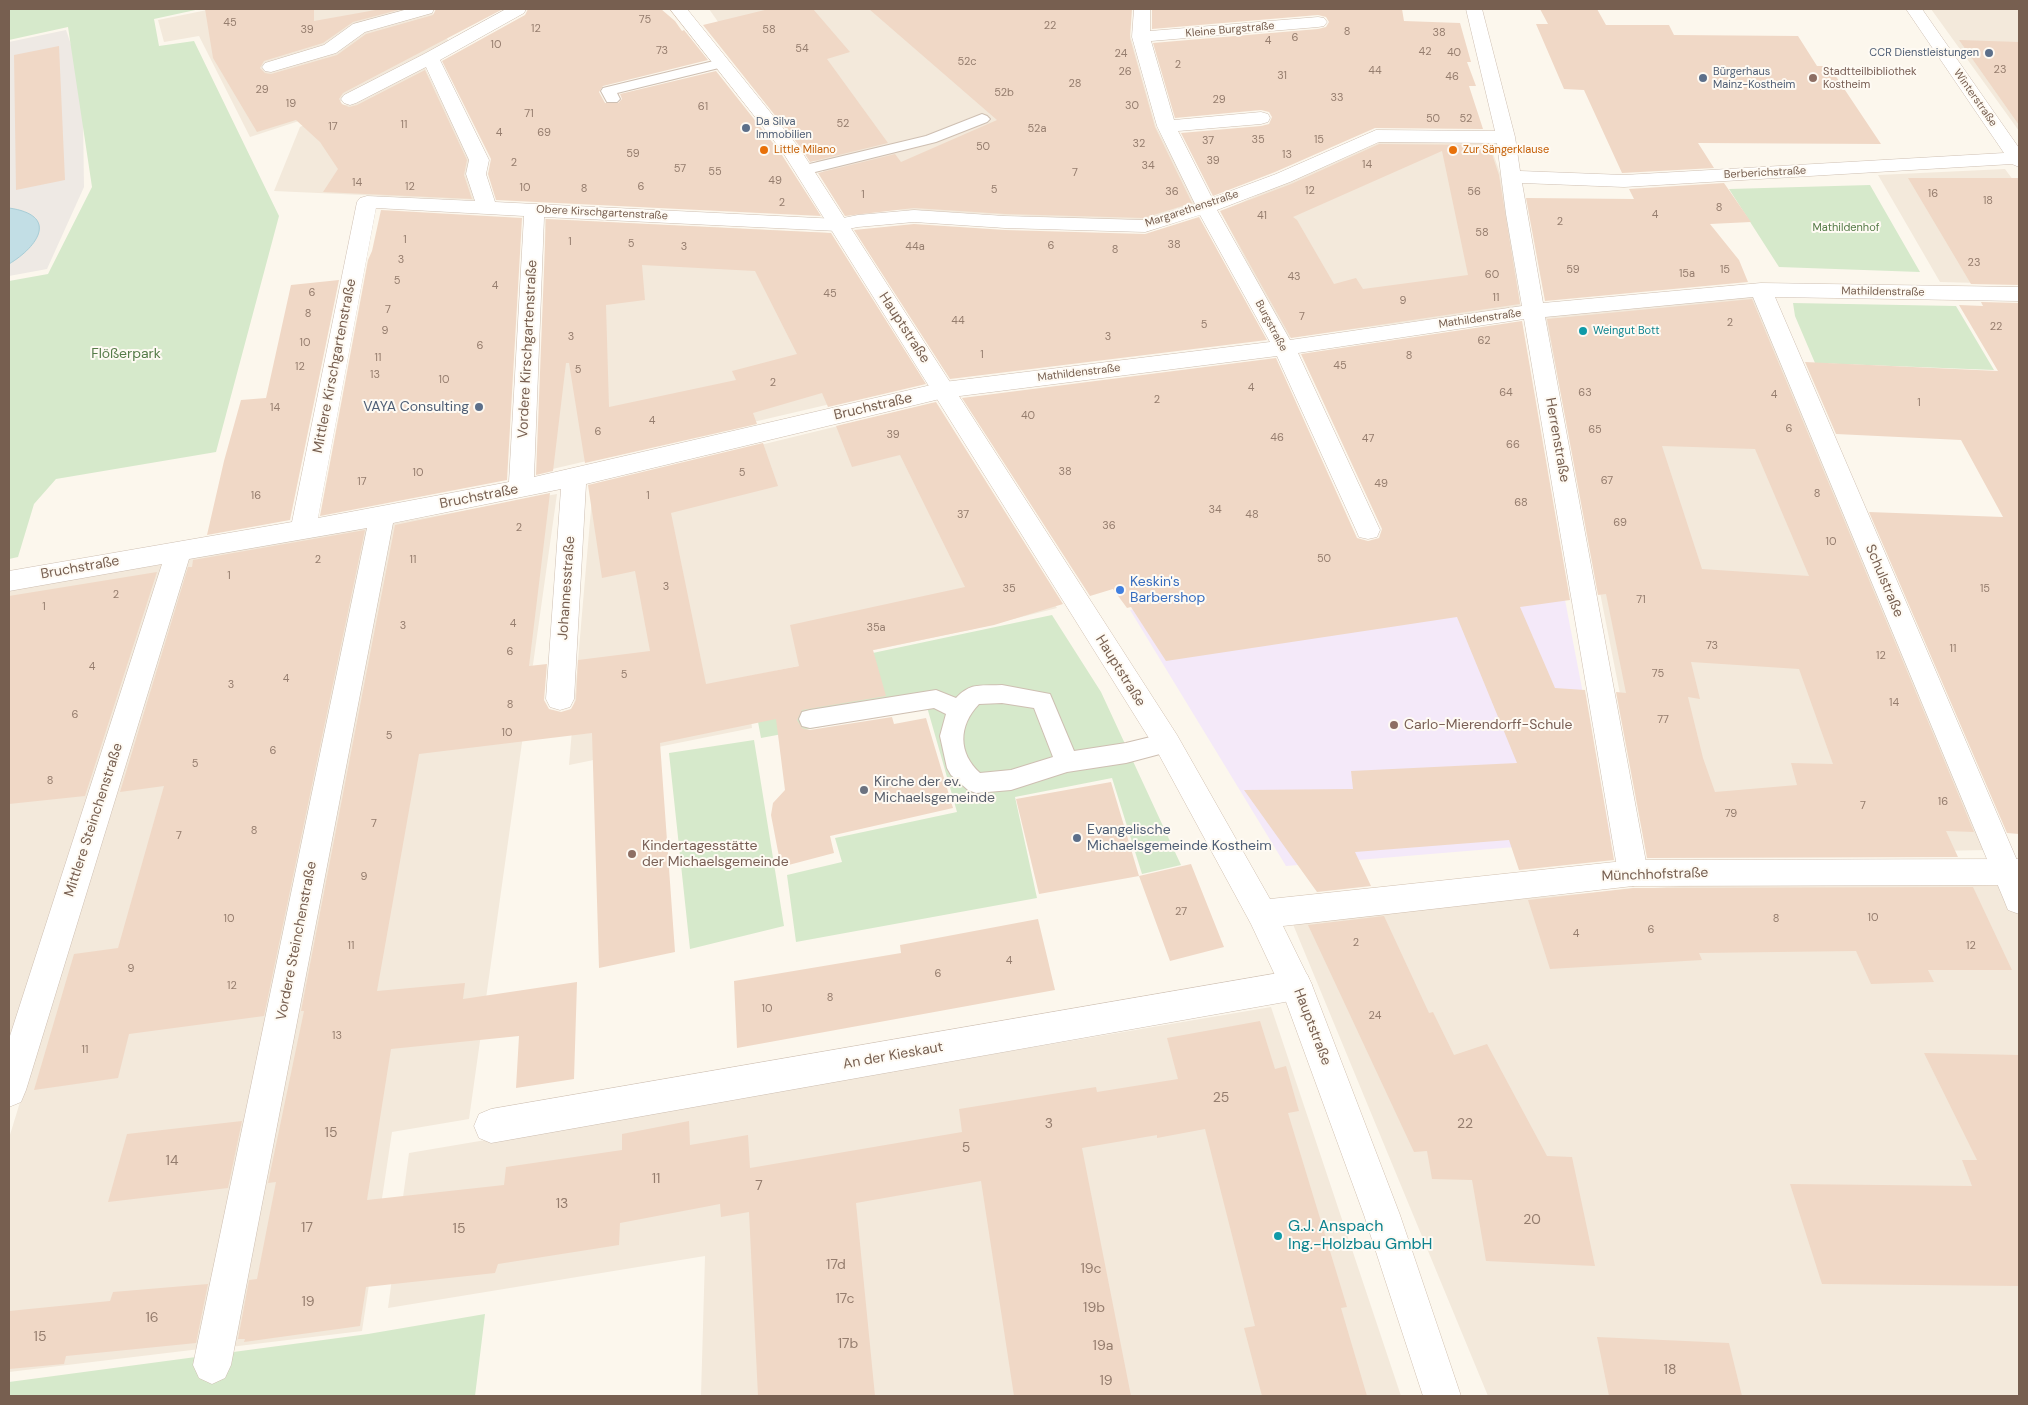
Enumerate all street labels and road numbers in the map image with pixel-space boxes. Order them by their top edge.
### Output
street label: Kleine Burgstraße [1185,20,1275,40]
street label: Winterstraße [1950,67,2000,129]
street label: Berberichstraße [1723,164,1807,182]
street label: Margarethenstraße [1144,188,1240,230]
street label: Obere Kirschgartenstraße [536,203,668,223]
street label: Vordere Kirschgartenstraße [515,259,541,439]
street label: Mittlere Kirschgartenstraße [310,277,360,455]
street label: Mathildenstraße [1841,285,1925,299]
street label: Hauptstraße [875,289,933,367]
street label: Burgstraße [1252,298,1290,354]
street label: Mathildenstraße [1438,307,1522,331]
street label: Mathildenstraße [1037,361,1121,385]
street label: Bruchstraße [832,390,914,424]
street label: Herrenstraße [1541,396,1573,484]
street label: Bruchstraße [438,481,520,513]
street label: Johannesstraße [555,536,579,640]
street label: Schulstraße [1861,542,1907,620]
street label: Bruchstraße [39,553,121,583]
street label: Hauptstraße [1091,632,1149,710]
street label: Mittlere Steinchenstraße [61,741,127,899]
street label: Vordere Steinchenstraße [273,860,321,1022]
street label: Münchhofstraße [1601,865,1709,885]
street label: Hauptstraße [1290,986,1334,1068]
street label: An der Kieskaut [842,1039,944,1073]

